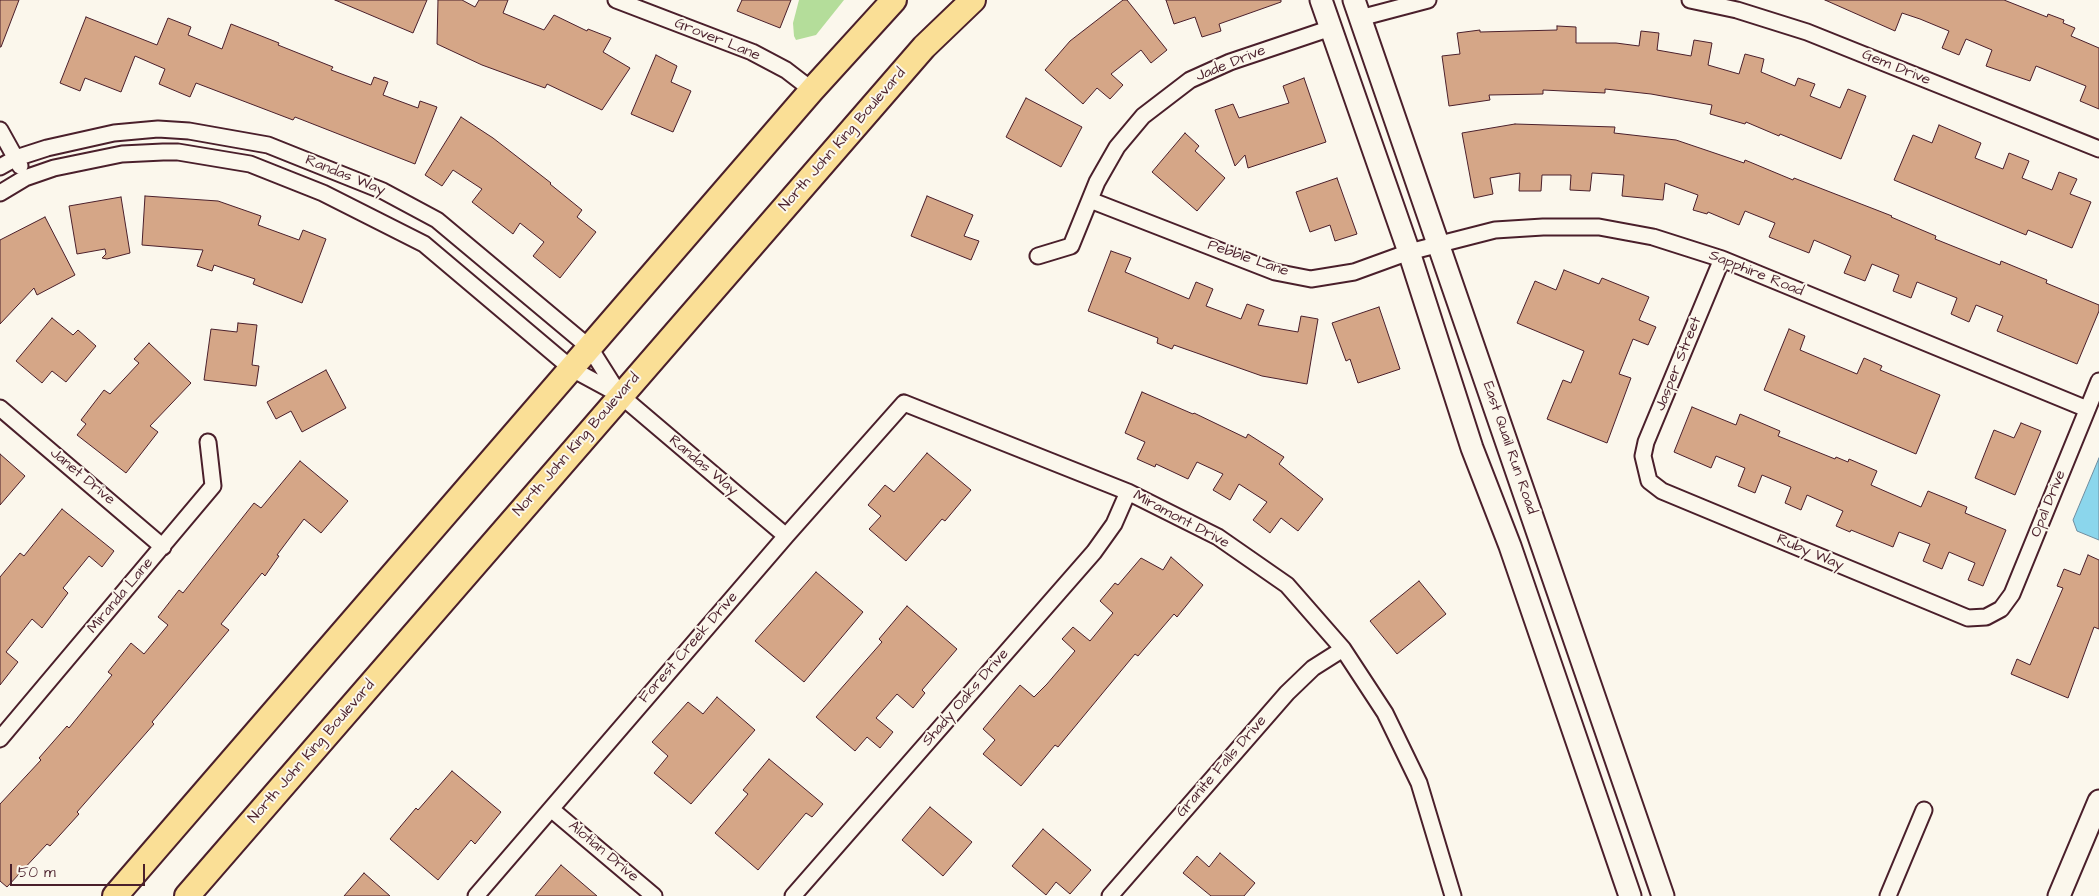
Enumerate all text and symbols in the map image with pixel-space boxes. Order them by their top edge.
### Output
street label: Grover Lane [671,15,763,65]
street label: Jade Drive [1194,42,1268,86]
street label: Gem Drive [1859,46,1933,90]
street label: North John King Boulevard [776,65,910,215]
street label: Randas Way [302,152,388,200]
street label: Pebble Lane [1205,237,1291,281]
street label: Sapphire Road [1706,247,1806,301]
street label: Jasper Street [1652,314,1706,414]
street label: North John King Boulevard [510,370,644,520]
street label: East Quail Run Road [1478,379,1540,517]
street label: Randas Way [665,432,741,500]
street label: Janet Drive [46,445,118,509]
street label: Opal Drive [2027,468,2071,540]
street label: Miramont Drive [1130,487,1232,553]
street label: Ruby Way [1774,531,1846,575]
street label: Miranda Lane [84,555,158,637]
street label: Forest Creek Drive [636,589,742,707]
street label: Shady Oaks Drive [919,646,1013,750]
street label: North John King Boulevard [245,677,379,827]
street label: Granite Falls Drive [1173,713,1271,821]
street label: Alotian Drive [564,817,642,887]
scale bar [12,854,148,886]
text: 50 m [18,862,56,883]

